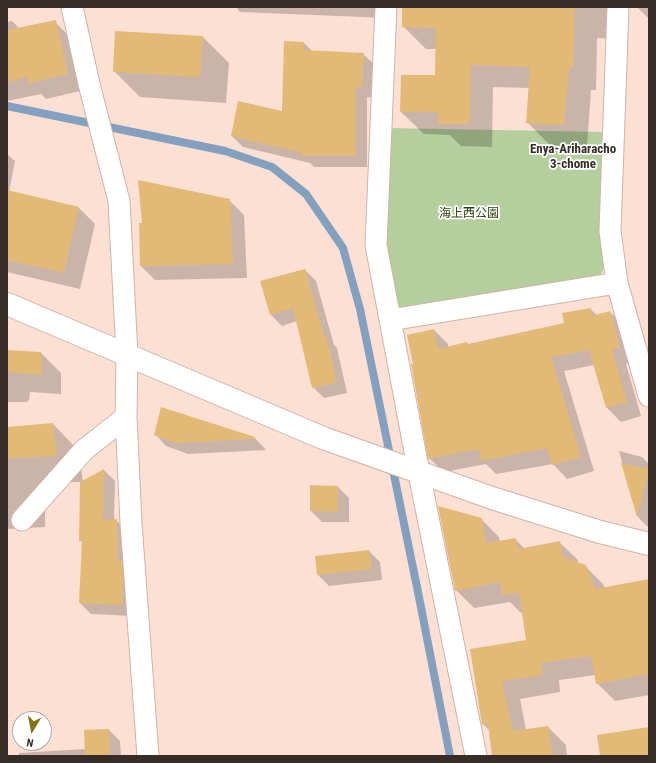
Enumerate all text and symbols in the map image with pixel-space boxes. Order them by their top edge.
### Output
district label: Enya-Ariharacho 3-chome [530,142,616,173]
park label: 海上西公園 [439,207,499,221]
north arrow [12,711,52,751]
text: N [26,735,34,749]

